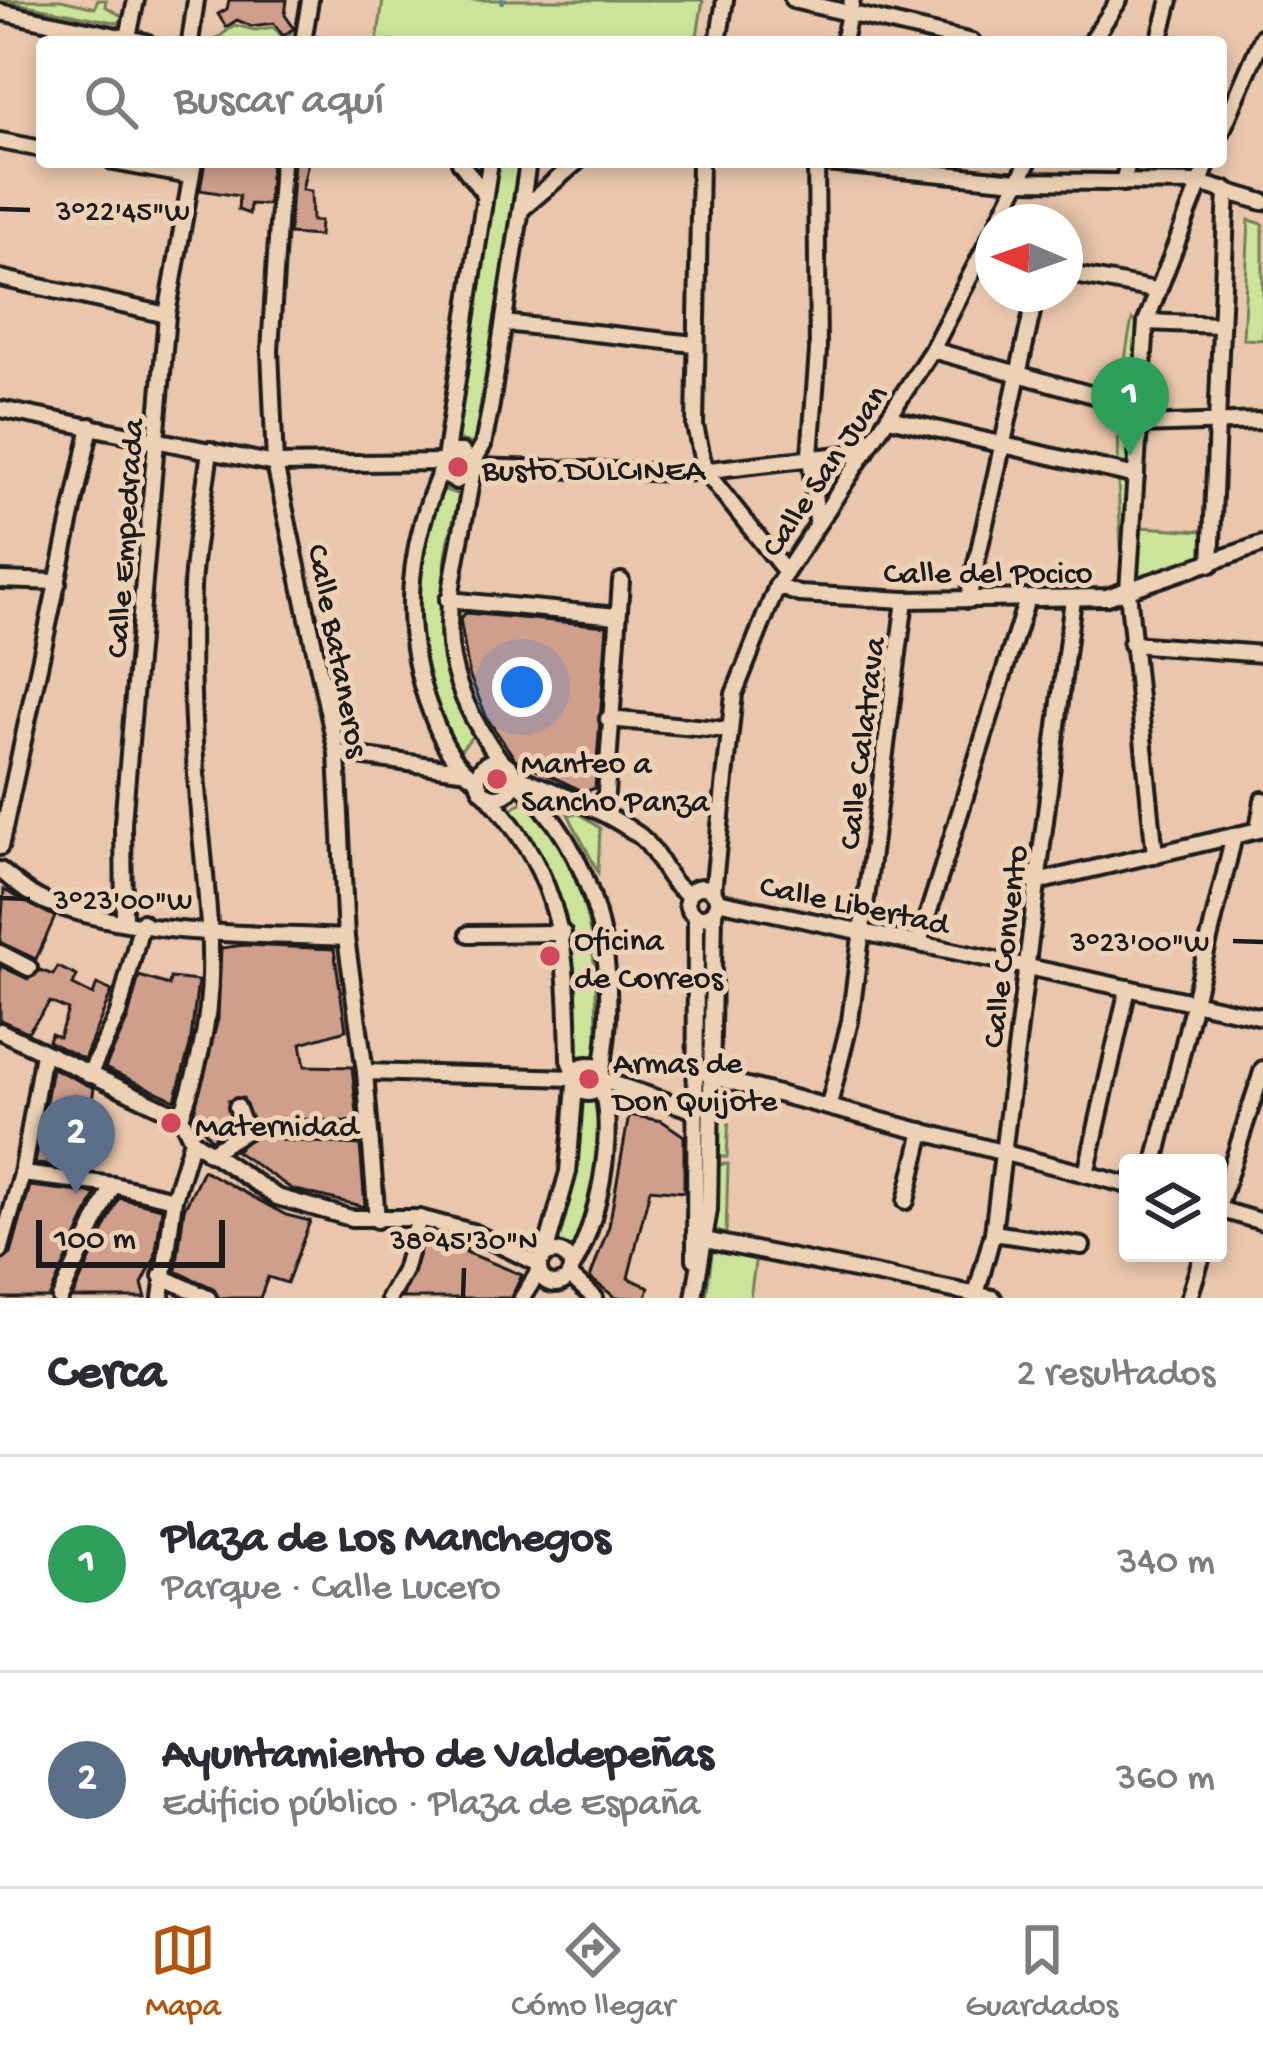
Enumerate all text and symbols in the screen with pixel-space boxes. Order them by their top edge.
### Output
search box [36,36,1227,168]
icon: search [78,69,144,135]
text: Buscar aquí [174,76,384,129]
text: 3°22'45"W [55,197,190,232]
north arrow [975,204,1083,312]
pin: 1 [1091,357,1169,456]
street label: Calle San Juan [755,379,899,566]
street label: Calle Empedrada [101,416,155,659]
marker: Busto DULCINEA [445,454,471,480]
place label: Busto DULCINEA [481,454,706,492]
street label: Calle Bataneros [296,541,375,762]
street label: Calle del Pocico [883,557,1093,595]
street label: Calle Calatrava [833,634,897,852]
your location [492,657,552,717]
place label: Manteo a Sancho Panza [521,747,711,823]
marker: Manteo a Sancho Panza [484,766,510,792]
street label: Calle Convento [977,843,1039,1050]
street label: Calle Libertad [756,869,954,947]
text: 3°23'00"W [53,886,193,921]
place label: Oficina de Correos [574,924,724,1000]
text: 3°23'00"W [1070,928,1210,963]
marker: Oficina de Correos [537,943,563,969]
place label: Armas de Don Quijote [611,1047,778,1123]
marker: Armas de Don Quijote [576,1066,602,1092]
pin: 2 [37,1095,115,1194]
marker: Maternidad [158,1110,184,1136]
place label: Maternidad [195,1110,361,1148]
map controls [1119,1154,1227,1262]
button: layers [1119,1154,1227,1262]
scale bar [36,1214,225,1267]
text: 100 m [54,1222,136,1260]
text: 38°45'30"N [389,1226,538,1261]
text: Cerca [48,1346,166,1406]
text: 2 resultados [1016,1353,1215,1399]
text: Plaza de Los Manchegos [162,1514,610,1567]
text: 1 [79,1541,95,1587]
text: 340 m [1117,1541,1215,1587]
text: Parque · Calle Lucero [162,1567,501,1613]
text: Ayuntamiento de Valdepeñas [162,1730,713,1783]
text: 2 [77,1757,97,1803]
text: 360 m [1116,1757,1215,1803]
text: Edificio público · Plaza de España [162,1783,700,1829]
tab: Mapa [145,1917,221,2027]
tab: Cómo llegar [511,1917,675,2027]
tab: Guardados [965,1917,1118,2027]

